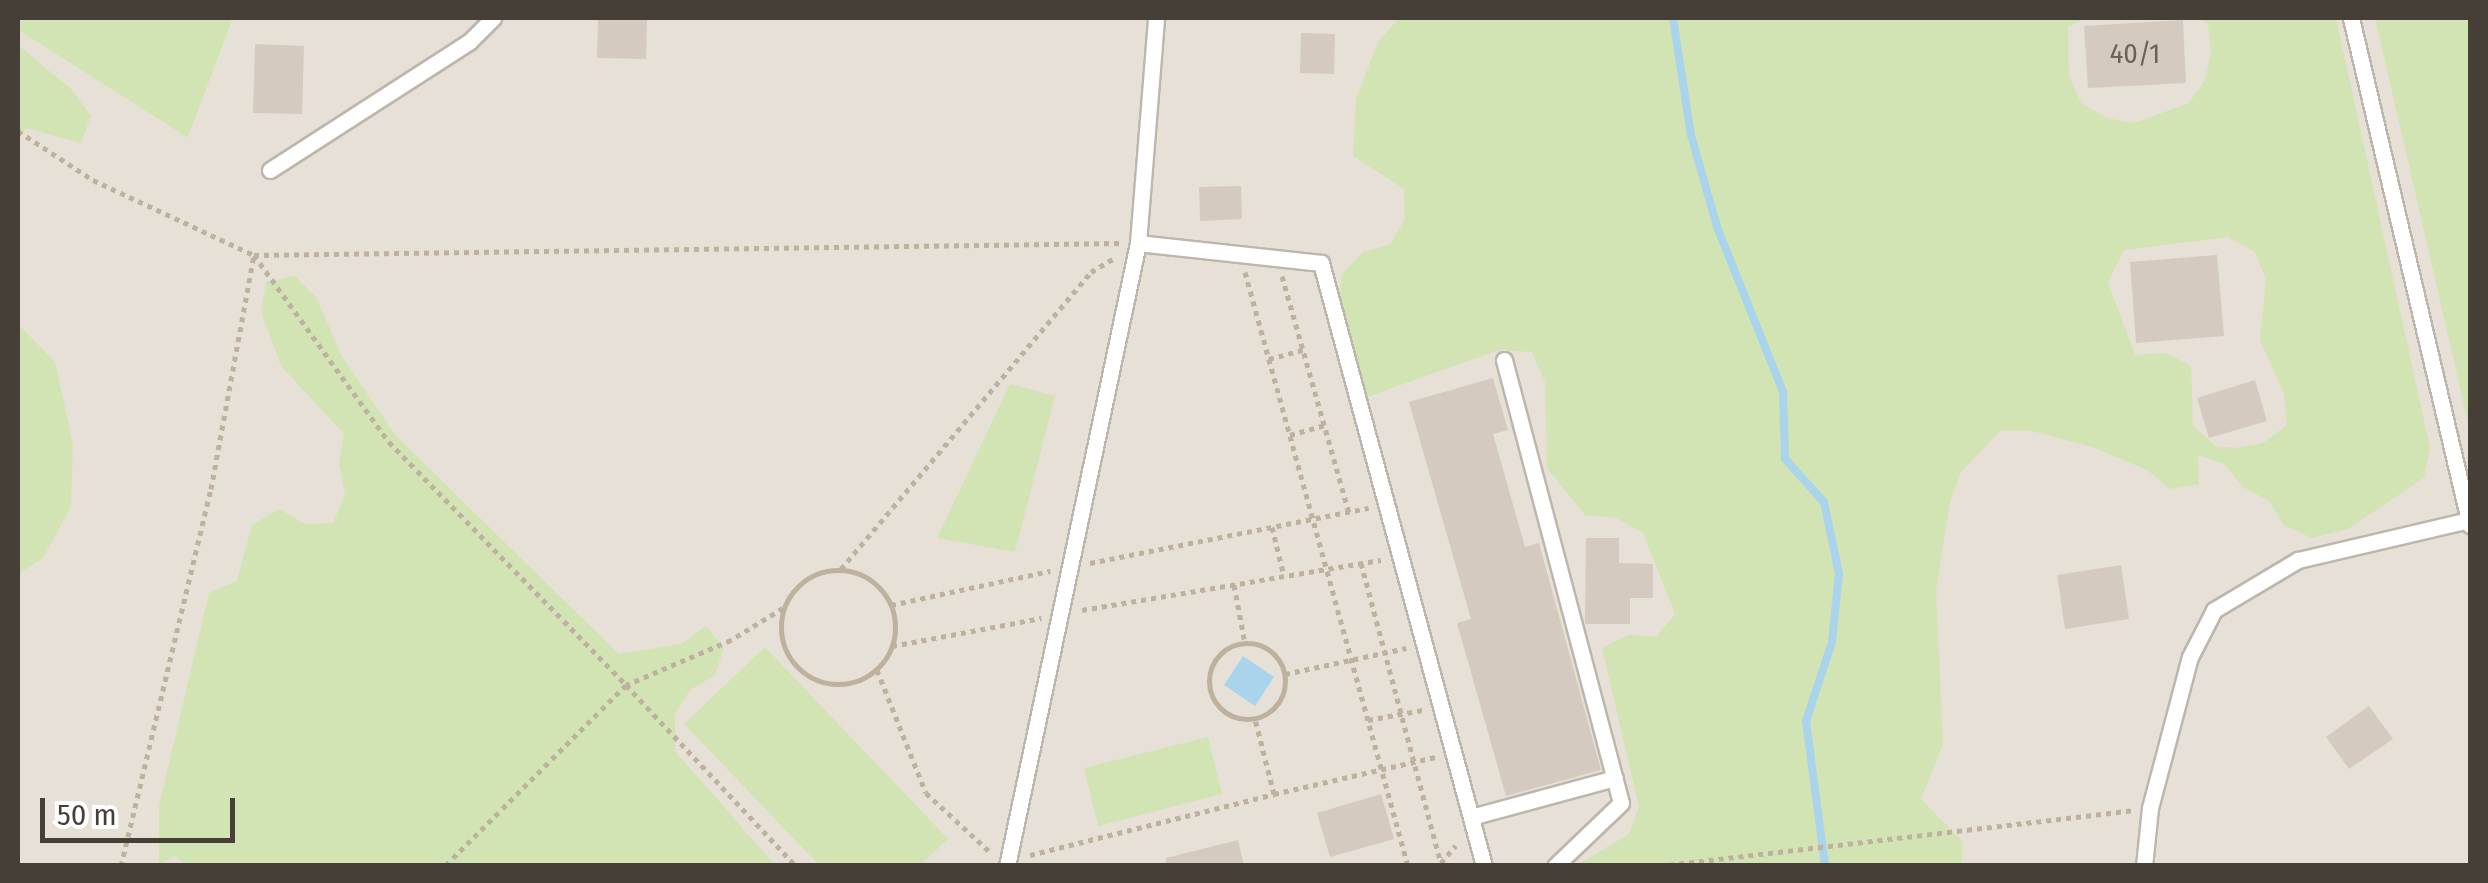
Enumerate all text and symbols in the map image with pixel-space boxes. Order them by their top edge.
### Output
house number: 40/1 [2110,37,2160,71]
scale bar [45,778,240,840]
text: 50 m [57,797,117,833]

